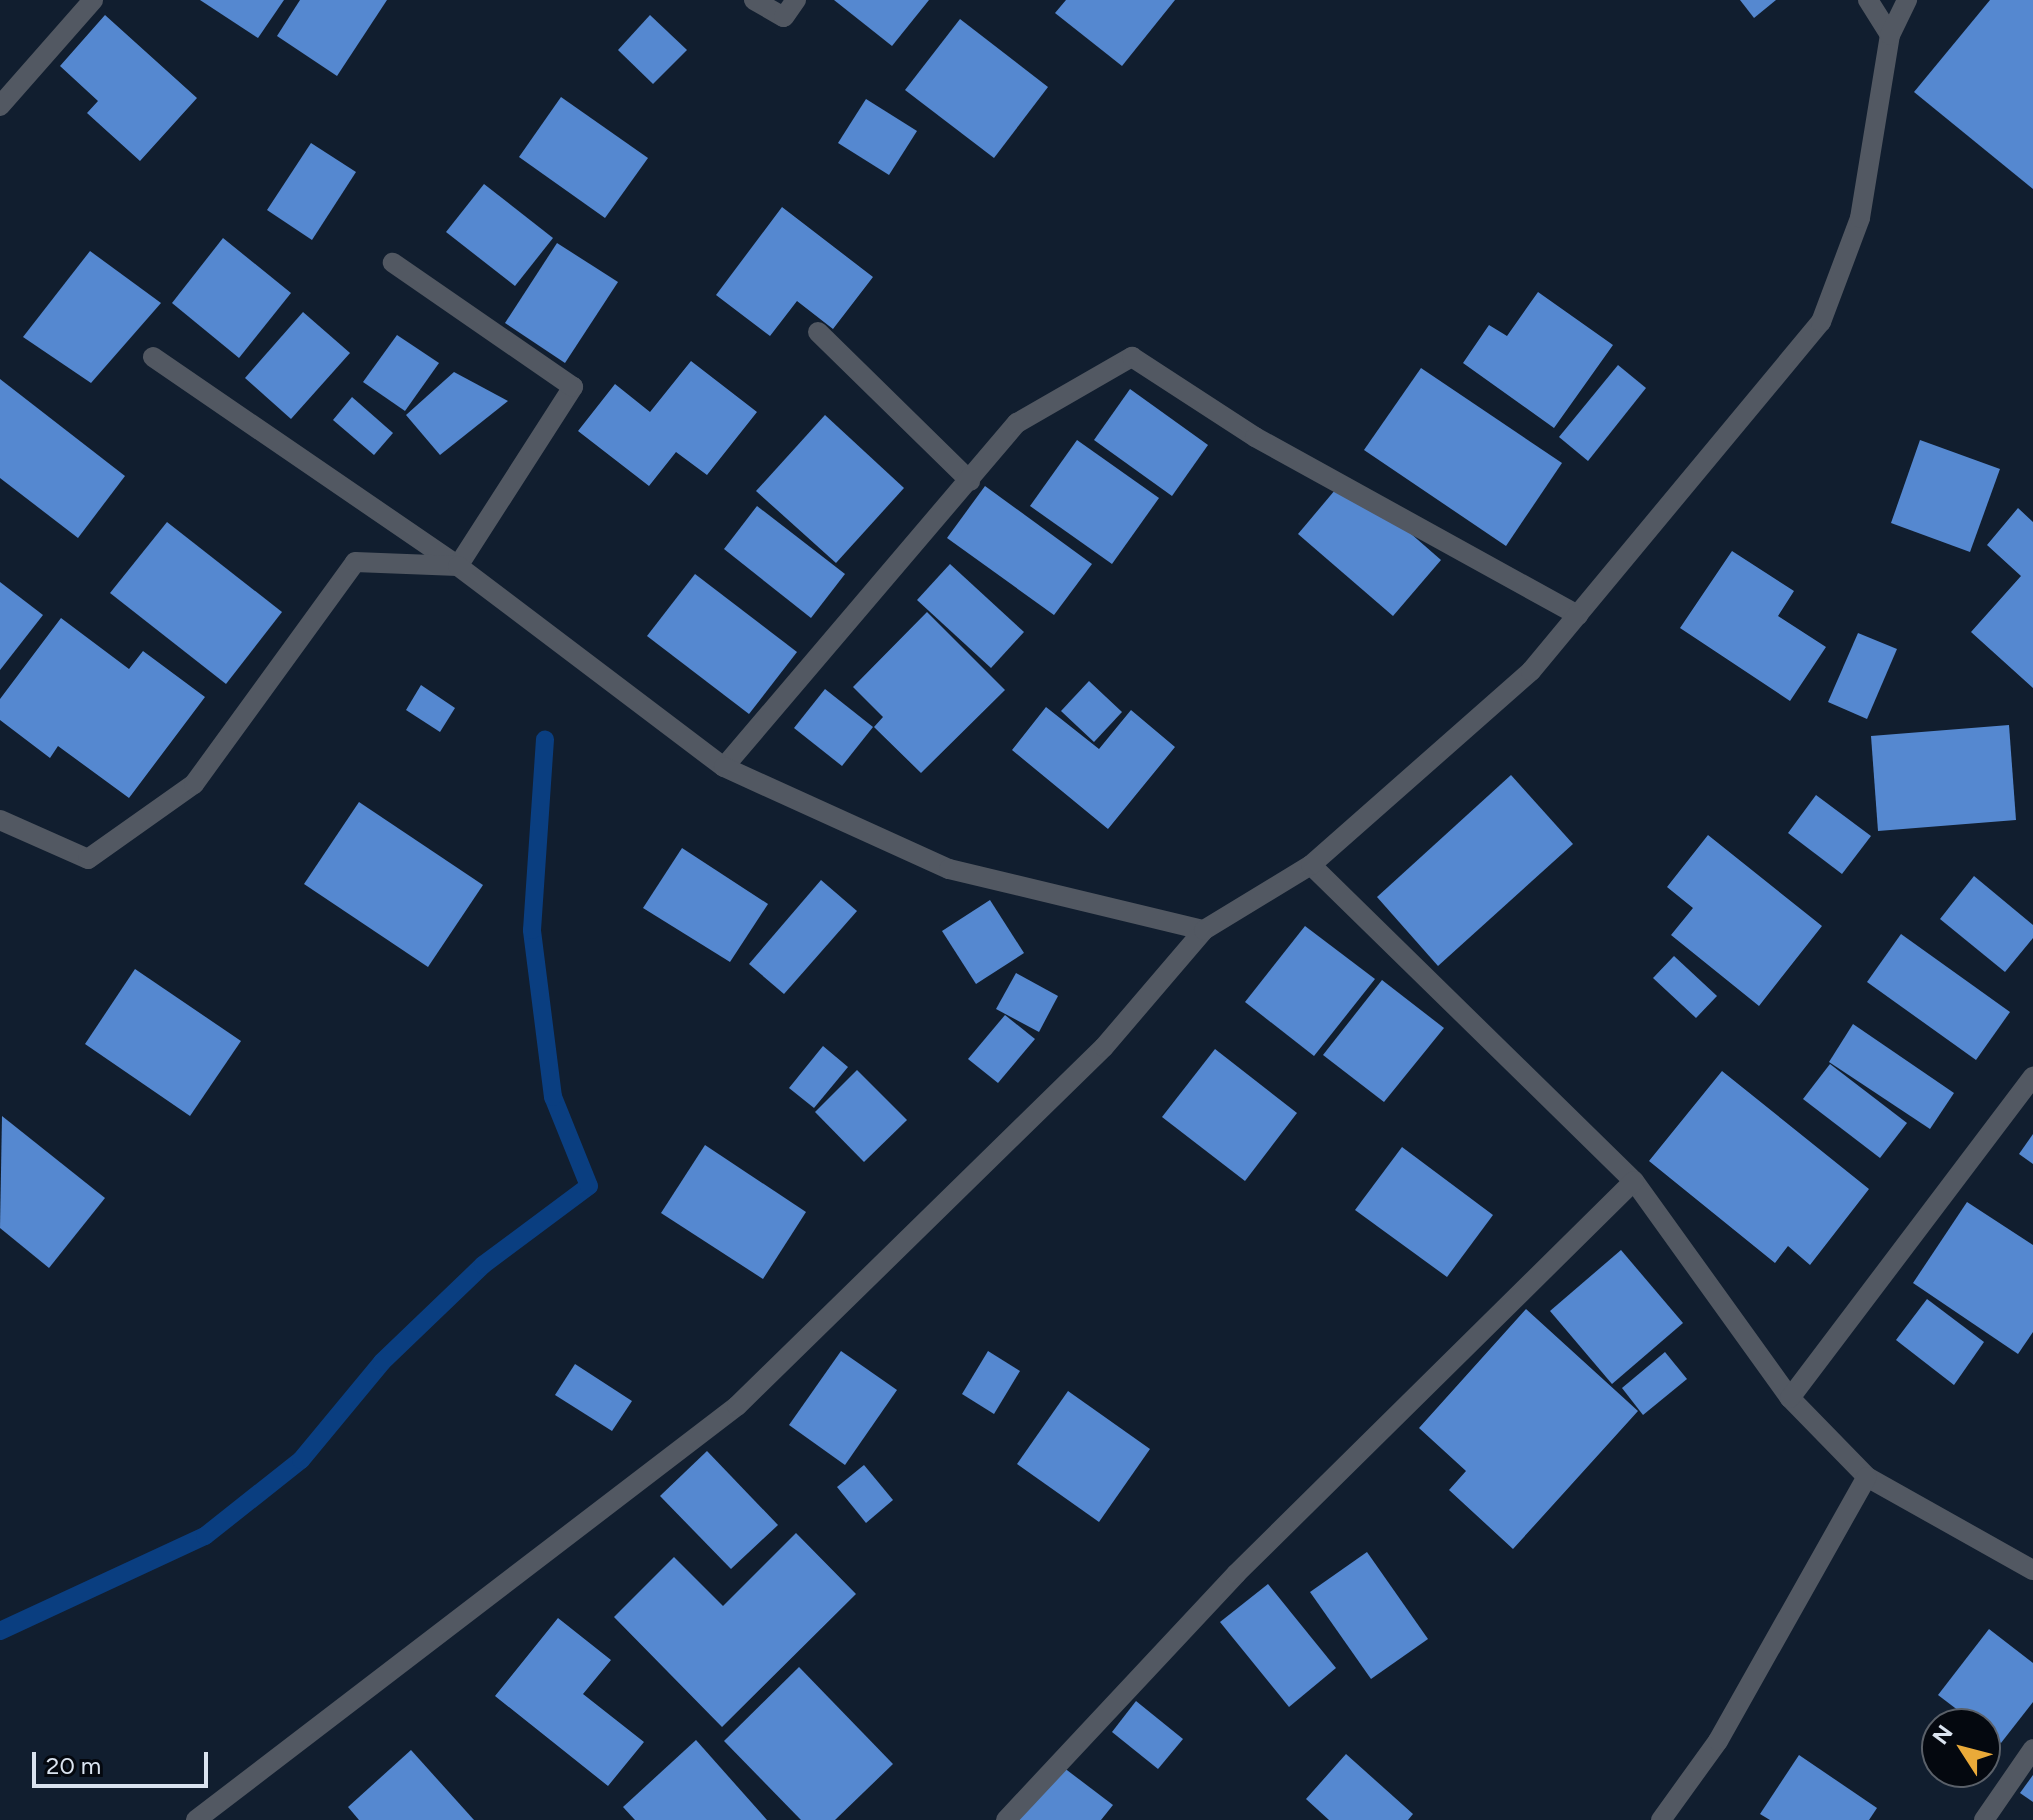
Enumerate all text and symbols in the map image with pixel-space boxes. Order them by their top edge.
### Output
north arrow [1921,1708,2001,1788]
text: N [1927,1720,1959,1750]
scale bar [36,1736,212,1786]
text: 20 m [46,1751,101,1780]

